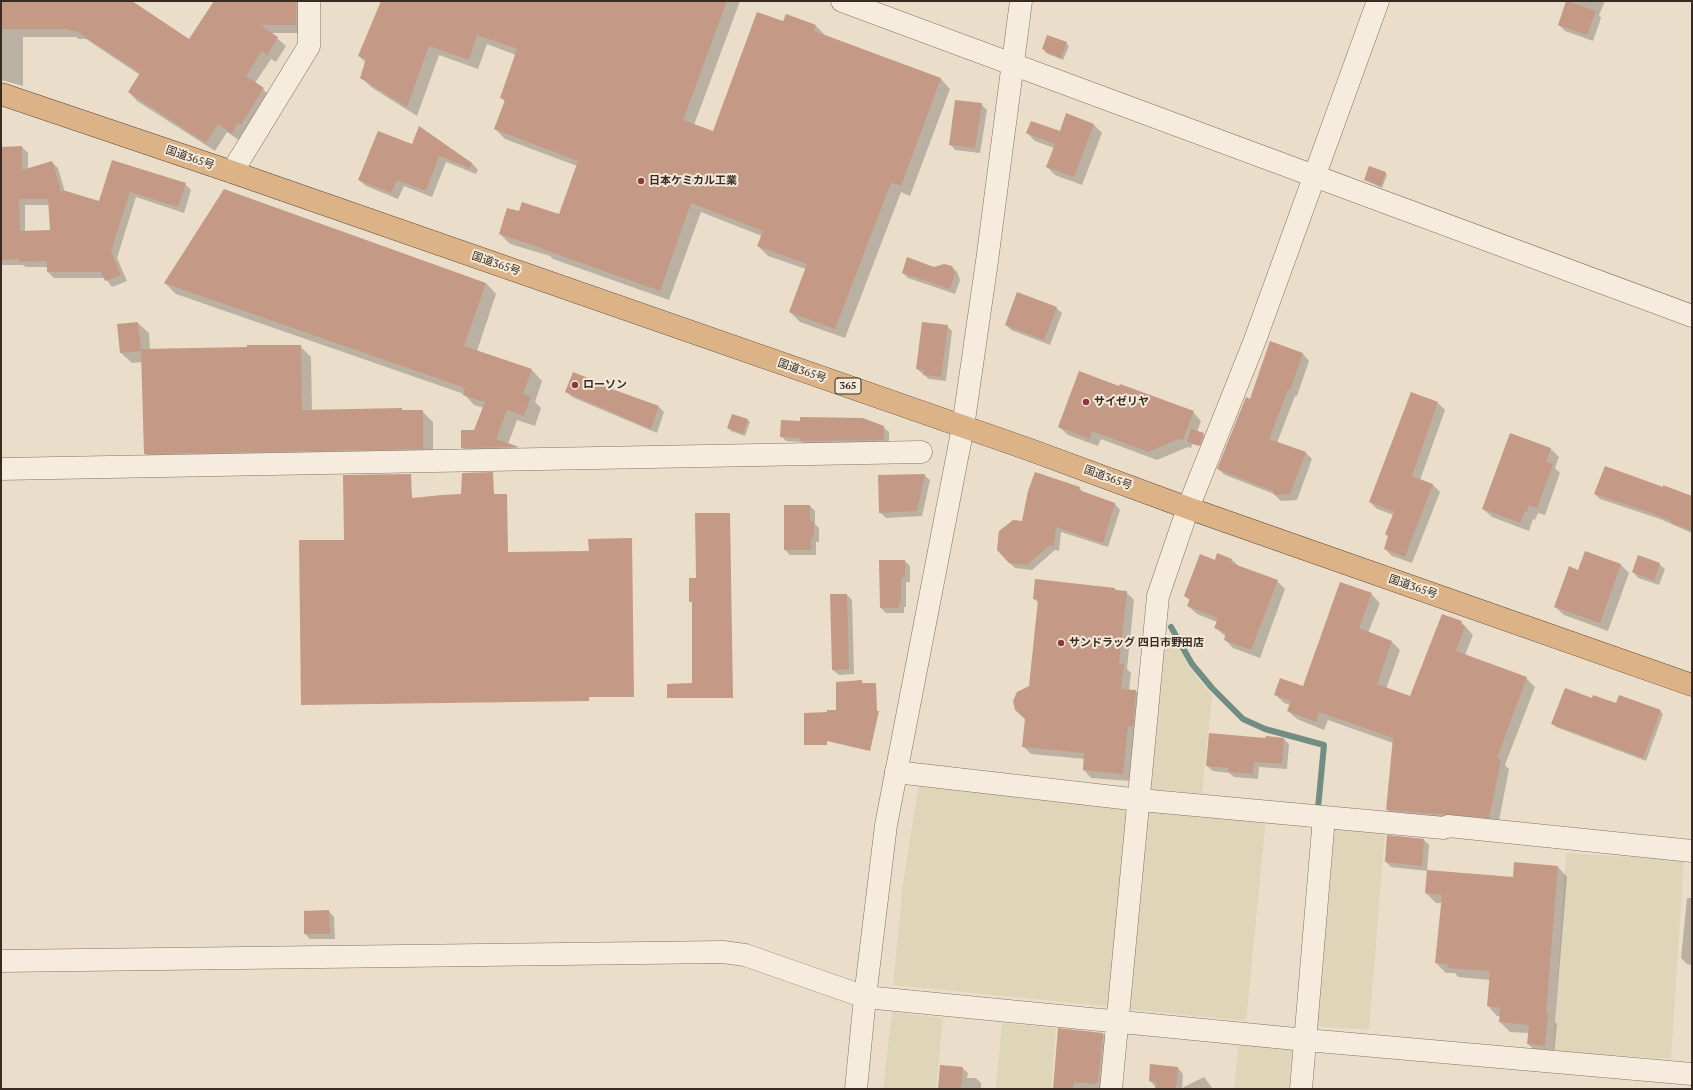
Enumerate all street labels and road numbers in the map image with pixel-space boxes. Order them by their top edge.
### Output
street label: 国道365号 [164,144,216,172]
street label: 国道365号 [470,250,522,278]
street label: 国道365号 [776,357,828,385]
road number: 365 [835,378,861,394]
street label: 国道365号 [1082,463,1134,493]
street label: 国道365号 [1387,573,1439,601]

